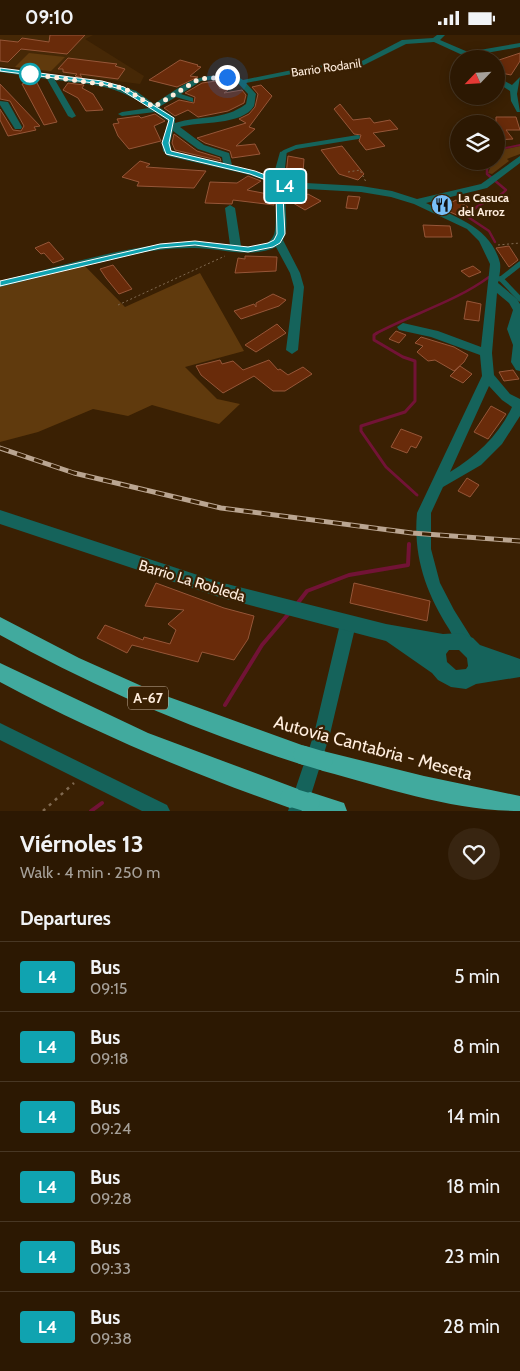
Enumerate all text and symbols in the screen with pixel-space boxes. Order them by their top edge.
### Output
text: 09:10 [25,6,74,29]
north arrow [450,50,505,105]
map controls [450,50,505,170]
street label: Barrio Rodanil [290,55,362,80]
unlabelled marker [19,63,41,85]
your location [215,65,240,90]
button: layers [450,115,505,170]
line badge: L4 [262,170,308,202]
text: L4 [275,175,295,197]
place label: La Casuca del Arroz [458,190,509,219]
restaurant icon: La Casuca del Arroz [430,193,454,217]
street label: Barrio La Robleda [137,556,248,606]
road number: A-67 [128,686,168,709]
street label: Autovía Cantabria - Meseta [271,711,475,785]
button: heart [448,828,500,880]
text: Viérnoles 13 [20,829,144,858]
text: Walk · 4 min · 250 m [20,863,160,882]
text: Departures [20,907,111,930]
text: Bus [90,956,120,979]
text: 5 min [454,965,500,988]
text: L4 [38,966,57,988]
text: 09:15 [90,979,127,998]
text: Bus [90,1026,120,1049]
text: 8 min [453,1035,500,1058]
text: L4 [38,1036,57,1058]
text: 09:18 [90,1049,129,1068]
text: Bus [90,1096,120,1119]
text: 14 min [447,1105,500,1128]
text: L4 [38,1106,57,1128]
text: 09:24 [90,1119,131,1138]
text: Bus [90,1166,120,1189]
text: 18 min [447,1175,500,1198]
text: L4 [38,1176,57,1198]
text: 09:28 [90,1189,132,1208]
text: Bus [90,1236,120,1259]
text: 23 min [444,1245,500,1268]
text: L4 [38,1246,57,1268]
text: 09:33 [90,1259,131,1278]
text: Bus [90,1306,120,1329]
text: 28 min [443,1315,500,1338]
text: L4 [38,1316,57,1338]
text: 09:38 [90,1329,132,1348]

